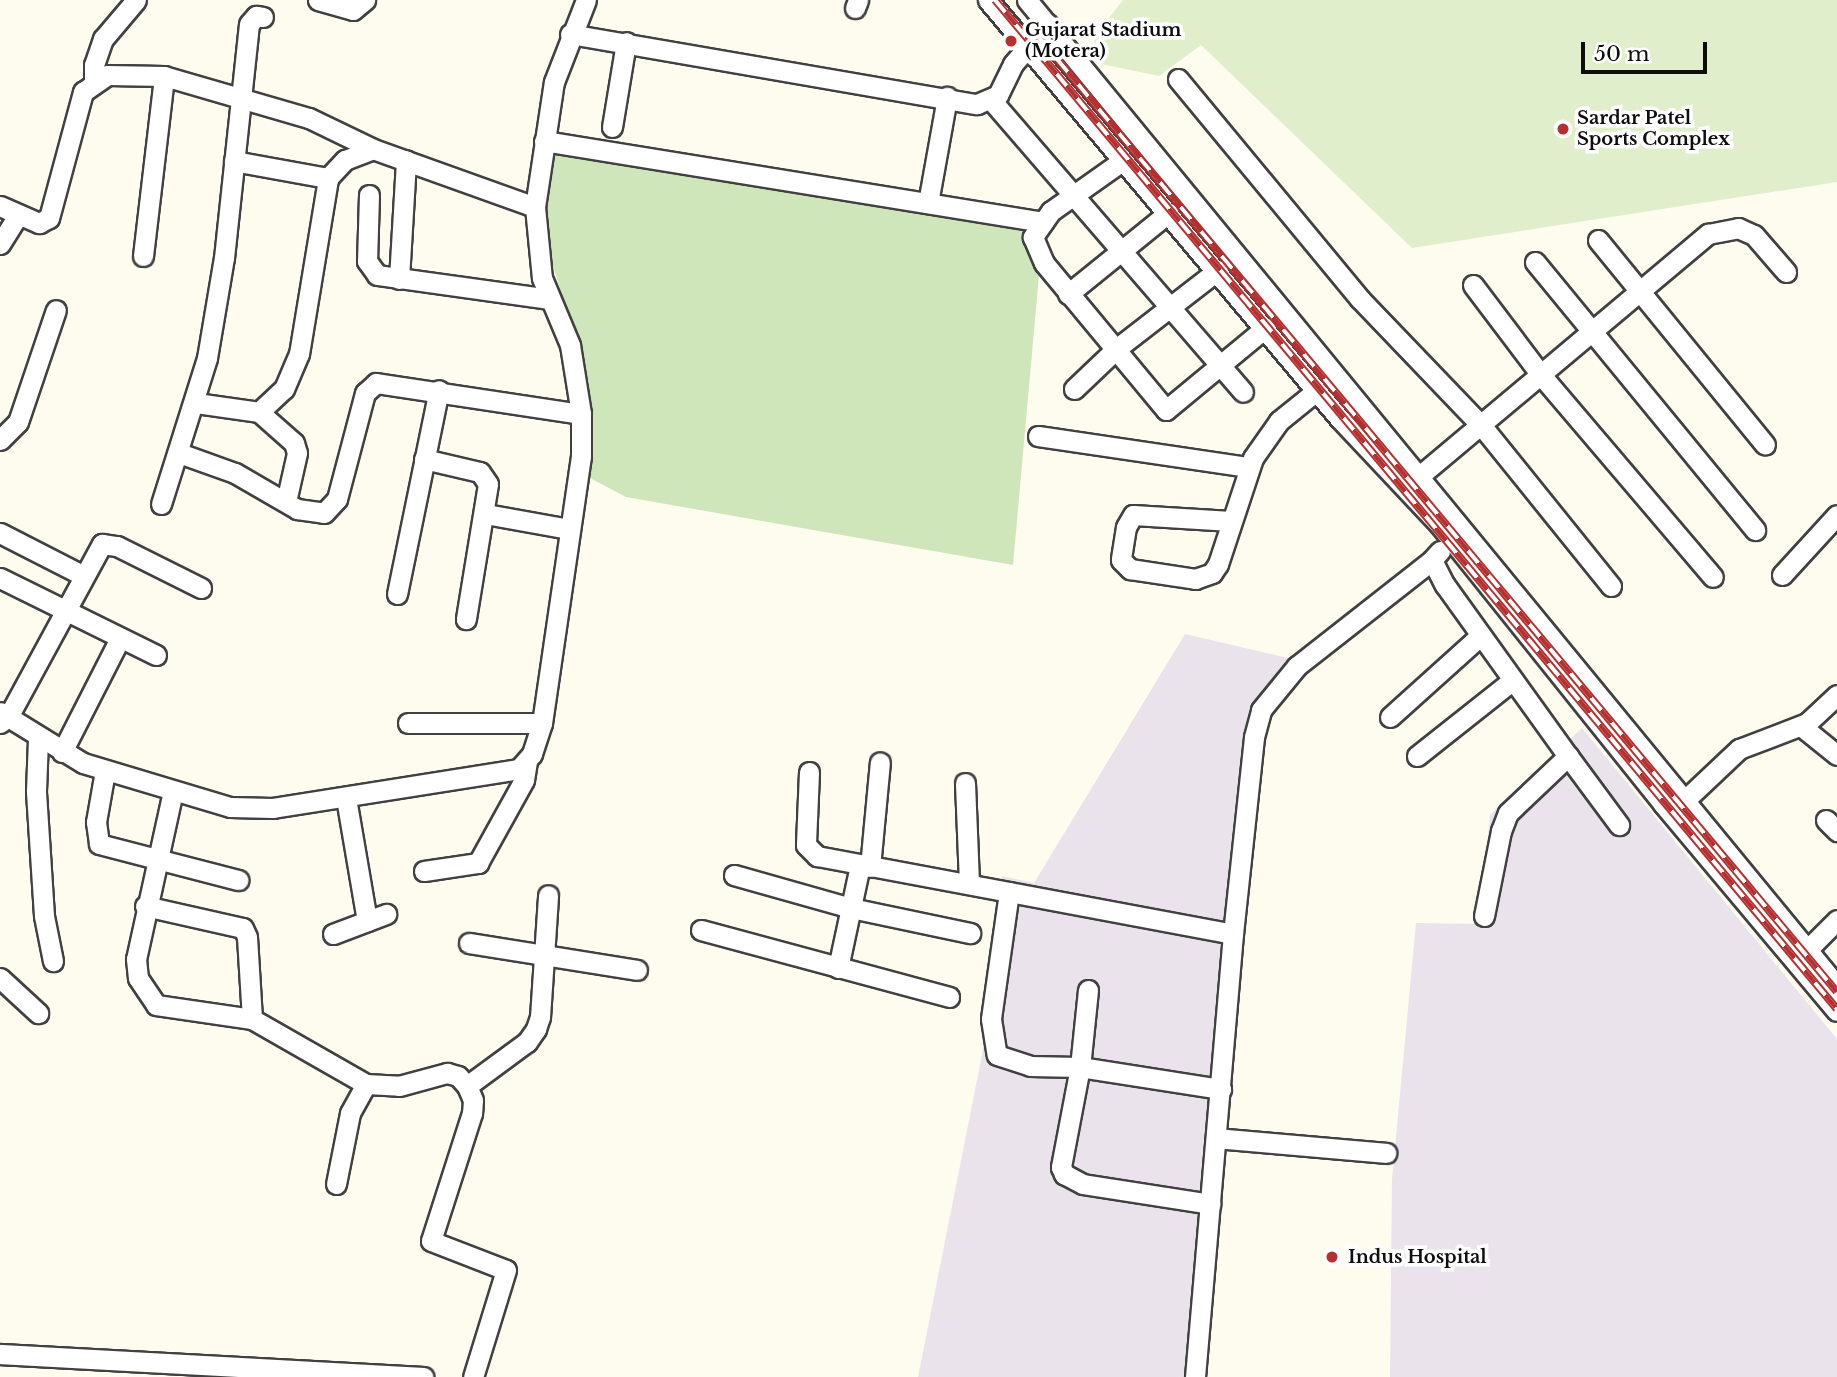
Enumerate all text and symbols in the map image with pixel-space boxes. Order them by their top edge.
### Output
place label: Gujarat Stadium (Motera) [1025,20,1181,62]
scale bar [1585,28,1711,72]
marker: Gujarat Stadium (Motera) [1003,33,1019,49]
text: 50 m [1594,41,1649,67]
place label: Sardar Patel Sports Complex [1577,108,1730,150]
marker: Sardar Patel Sports Complex [1555,121,1571,137]
place label: Indus Hospital [1348,1246,1487,1268]
marker: Indus Hospital [1322,1247,1342,1267]

